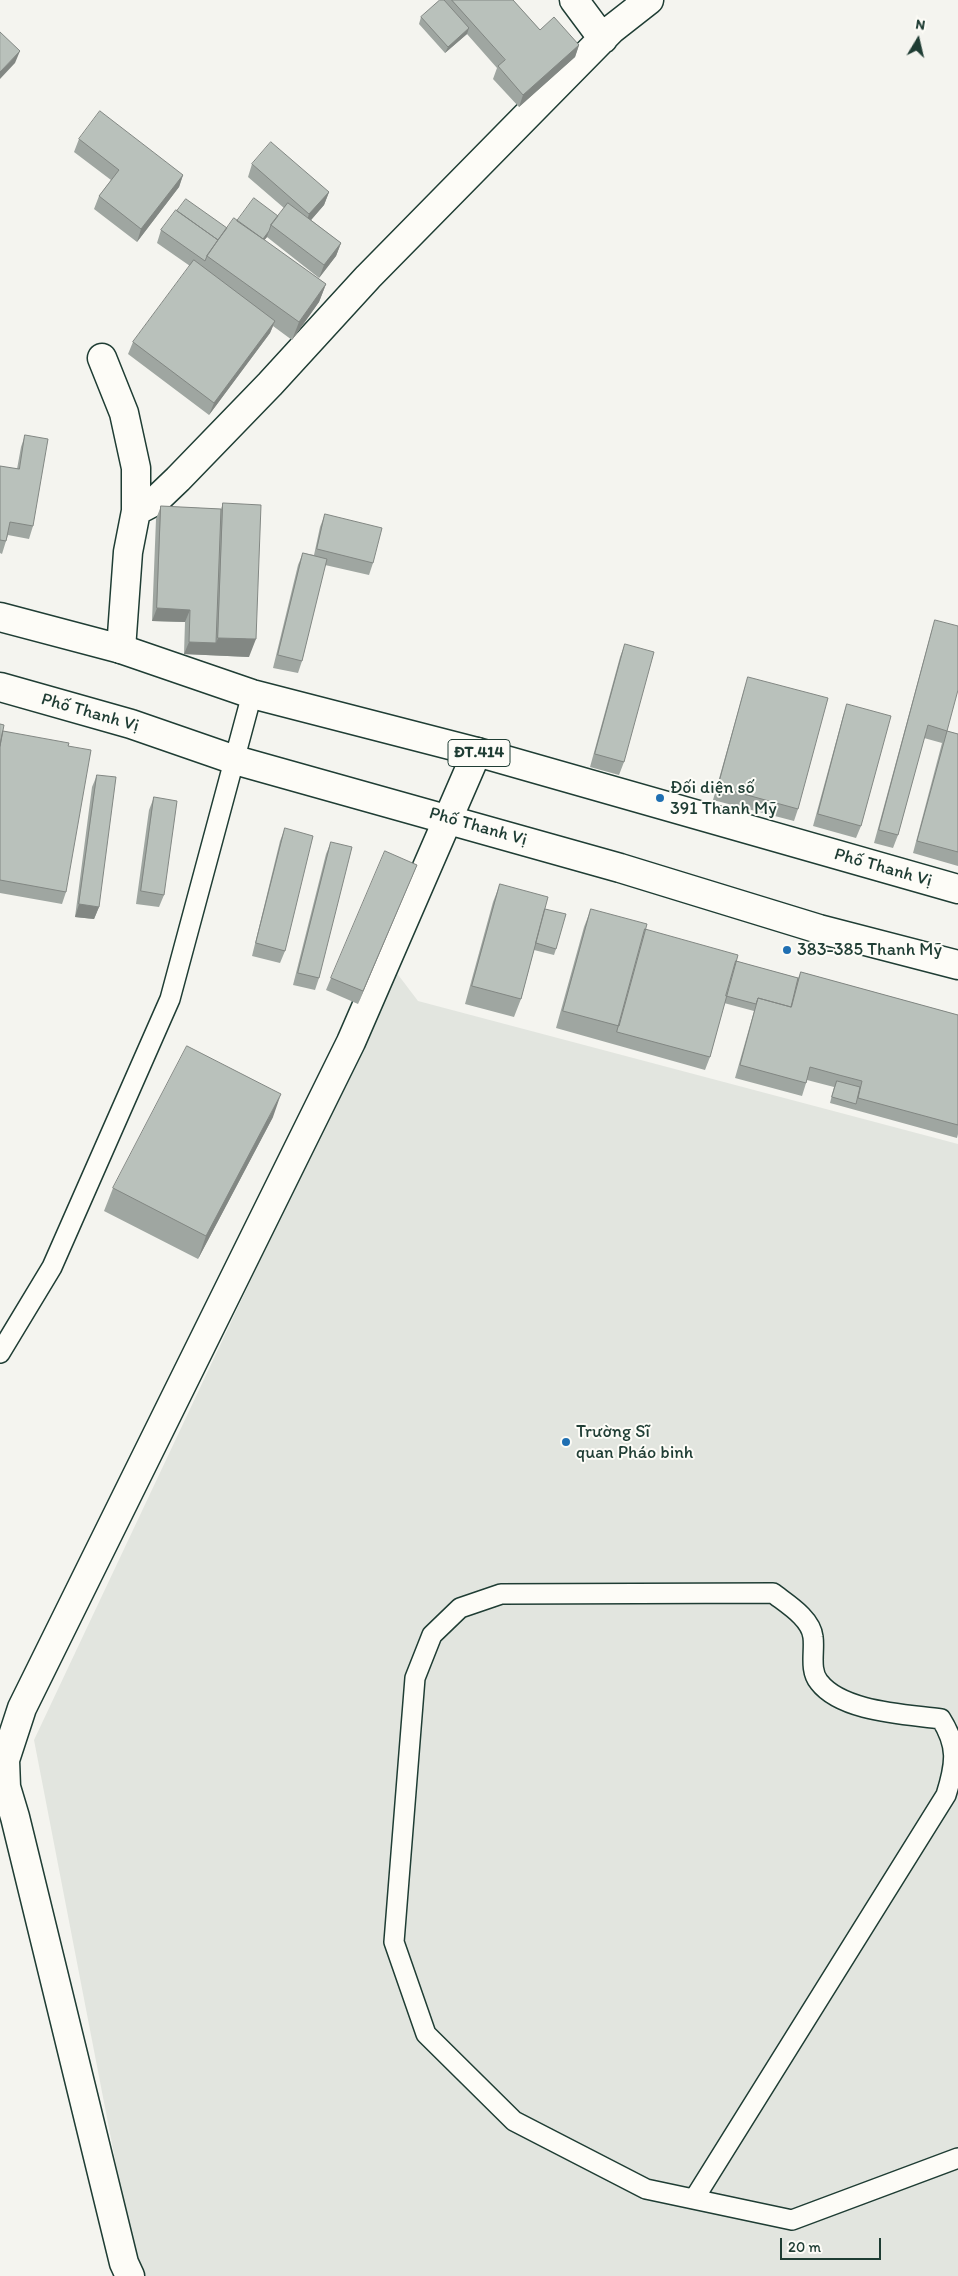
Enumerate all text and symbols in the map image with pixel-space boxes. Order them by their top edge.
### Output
north arrow [893,15,943,65]
text: N [914,16,926,34]
street label: Phố Thanh Vị [39,689,141,737]
road number: ĐT.414 [448,740,510,766]
place label: Đối diện số 391 Thanh Mỹ [670,777,777,820]
marker: Đối diện số 391 Thanh Mỹ [654,792,666,804]
street label: Phố Thanh Vị [427,803,529,851]
street label: Phố Thanh Vị [832,844,934,892]
place label: 383-385 Thanh Mỹ [797,939,942,961]
marker: 383-385 Thanh Mỹ [781,944,793,956]
place label: Trường Sĩ quan Pháo binh [576,1421,693,1464]
marker: Trường Sĩ quan Pháo binh [560,1436,572,1448]
scale bar [783,2228,884,2260]
text: 20 m [788,2238,821,2256]

